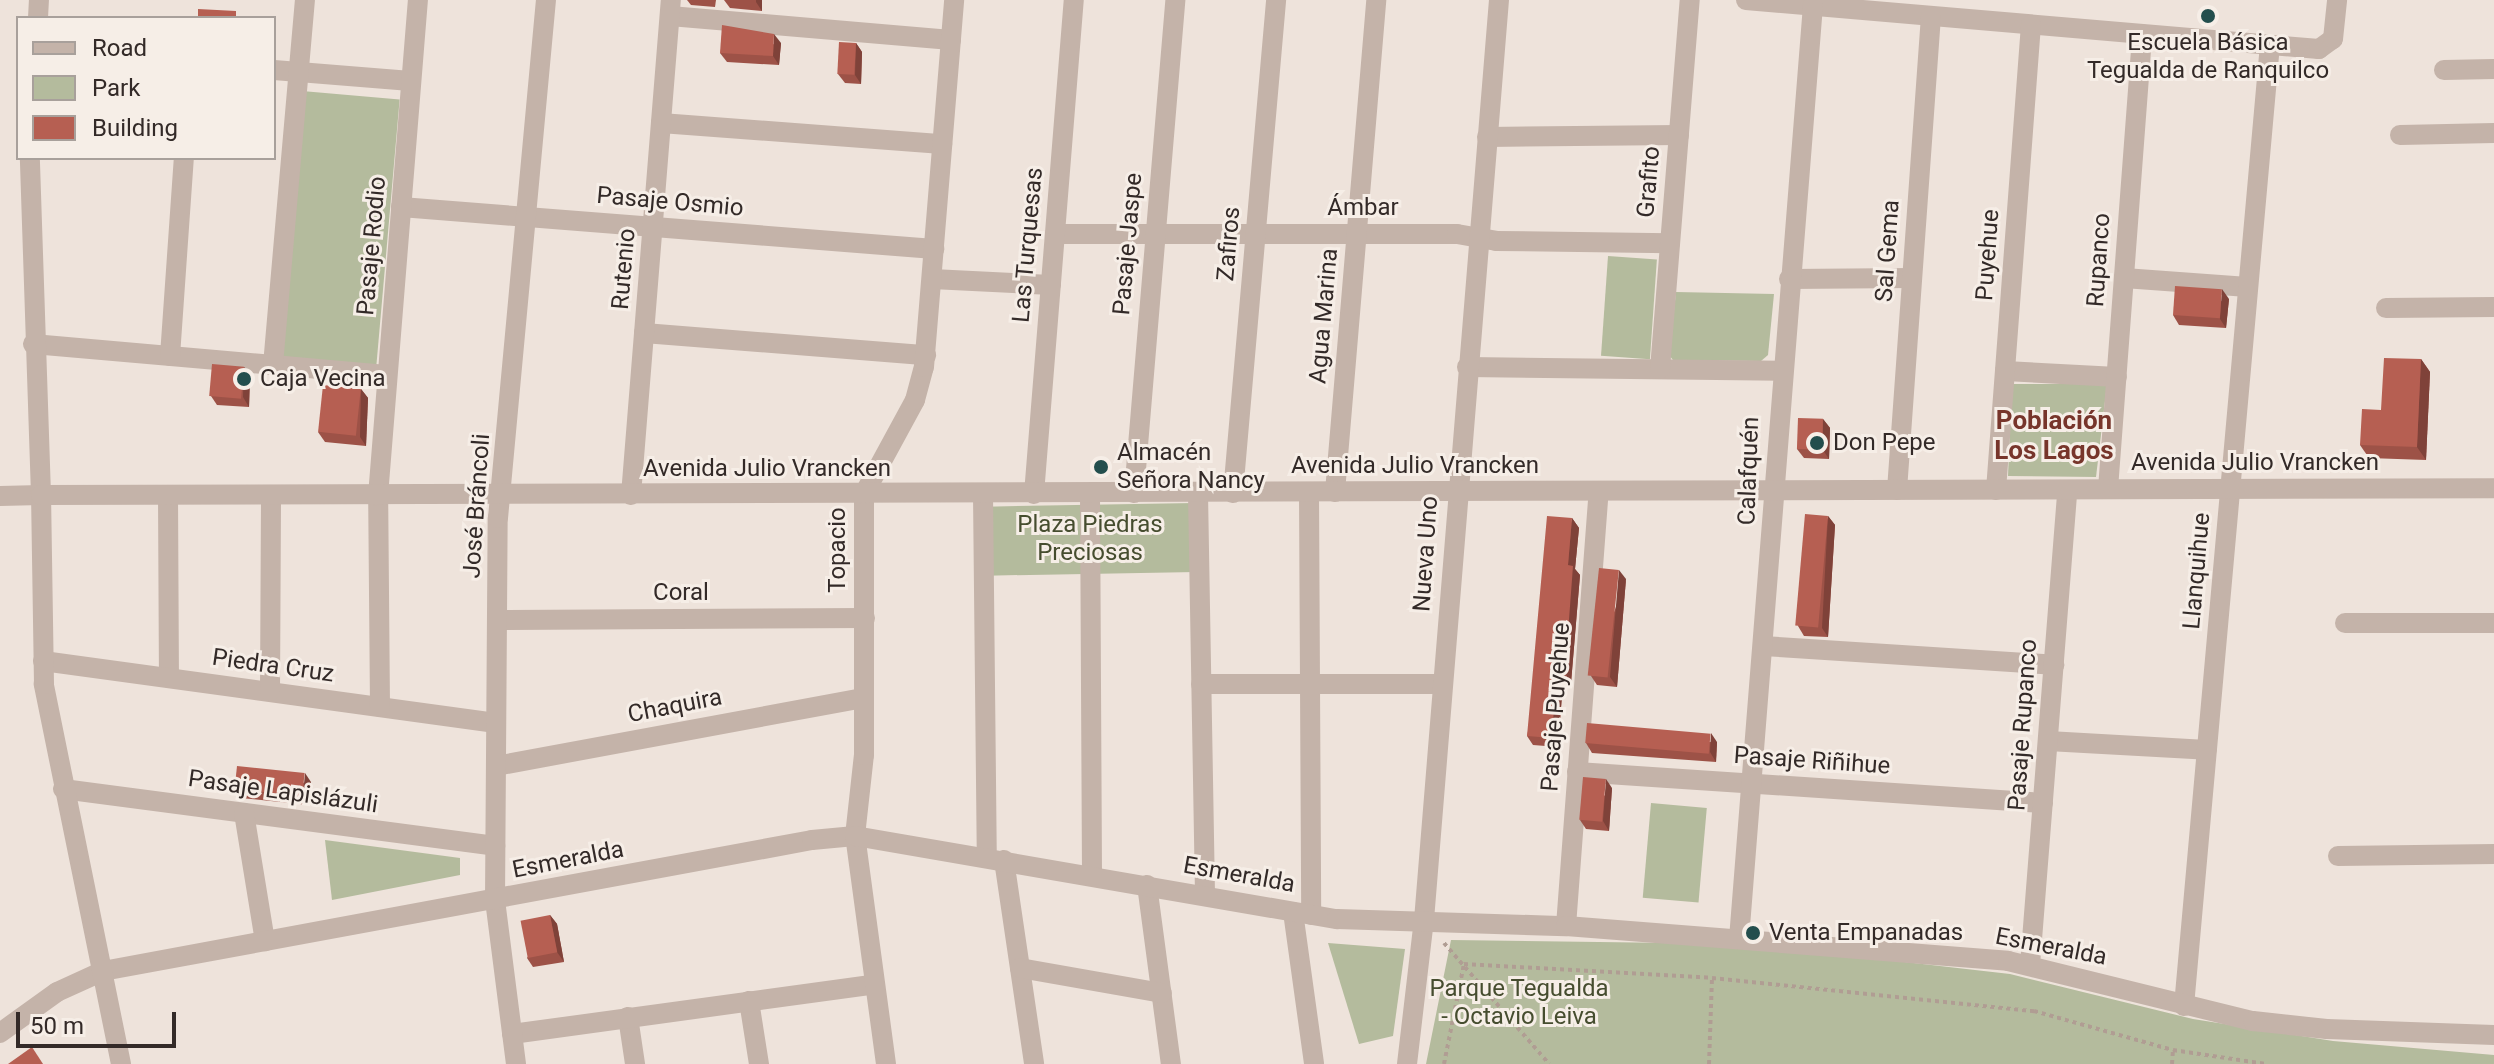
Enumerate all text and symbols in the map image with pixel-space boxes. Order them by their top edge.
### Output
marker: Escuela Básica Tegualda de Ranquilco [2199,7,2217,25]
legend [16,16,276,160]
place label: Escuela Básica Tegualda de Ranquilco [2087,29,2329,85]
text: Road [92,34,147,62]
text: Park [92,74,140,102]
text: Building [92,114,178,142]
street label: Grafito [1632,145,1666,219]
street label: Las Turquesas [1007,166,1049,324]
street label: Pasaje Jaspe [1107,172,1149,316]
street label: Pasaje Rodio [352,175,392,317]
street label: Pasaje Osmio [595,181,745,223]
street label: Ámbar [1327,194,1399,222]
street label: Sal Gema [1870,199,1906,303]
street label: Zafiros [1211,206,1247,282]
street label: Puyehue [1970,208,2006,302]
street label: Rupanco [2081,212,2117,308]
street label: Rutenio [606,227,642,311]
street label: Agua Marina [1304,247,1344,385]
place label: Caja Vecina [260,365,386,393]
marker: Caja Vecina [235,370,253,388]
district label: Población Los Lagos [1994,405,2114,466]
street label: Calafquén [1733,416,1765,526]
place label: Don Pepe [1833,429,1936,457]
street label: José Bráncoli [458,433,496,579]
marker: Don Pepe [1808,434,1826,452]
place label: Almacén Señora Nancy [1117,439,1265,495]
street label: Avenida Julio Vrancken [2131,449,2379,477]
street label: Avenida Julio Vrancken [1291,452,1539,480]
street label: Avenida Julio Vrancken [643,455,891,483]
marker: Almacén Señora Nancy [1092,458,1110,476]
street label: Nueva Uno [1408,495,1444,613]
street label: Topacio [824,507,852,593]
park label: Plaza Piedras Preciosas [1017,511,1163,567]
street label: Llanquihue [2178,511,2216,631]
street label: Coral [653,579,709,607]
street label: Pasaje Puyehue [1536,621,1576,793]
street label: Pasaje Rupanco [2003,638,2043,812]
street label: Piedra Cruz [210,643,336,689]
street label: Chaquira [625,683,725,729]
street label: Pasaje Riñihue [1733,741,1891,781]
street label: Pasaje Lapislázuli [186,764,380,820]
street label: Esmeralda [510,835,626,885]
street label: Esmeralda [1181,851,1297,899]
place label: Venta Empanadas [1769,919,1963,947]
street label: Esmeralda [1993,922,2109,972]
marker: Venta Empanadas [1744,924,1762,942]
park label: Parque Tegualda - Octavio Leiva [1429,975,1609,1031]
scale bar [20,996,180,1046]
text: 50 m [30,1012,84,1040]

